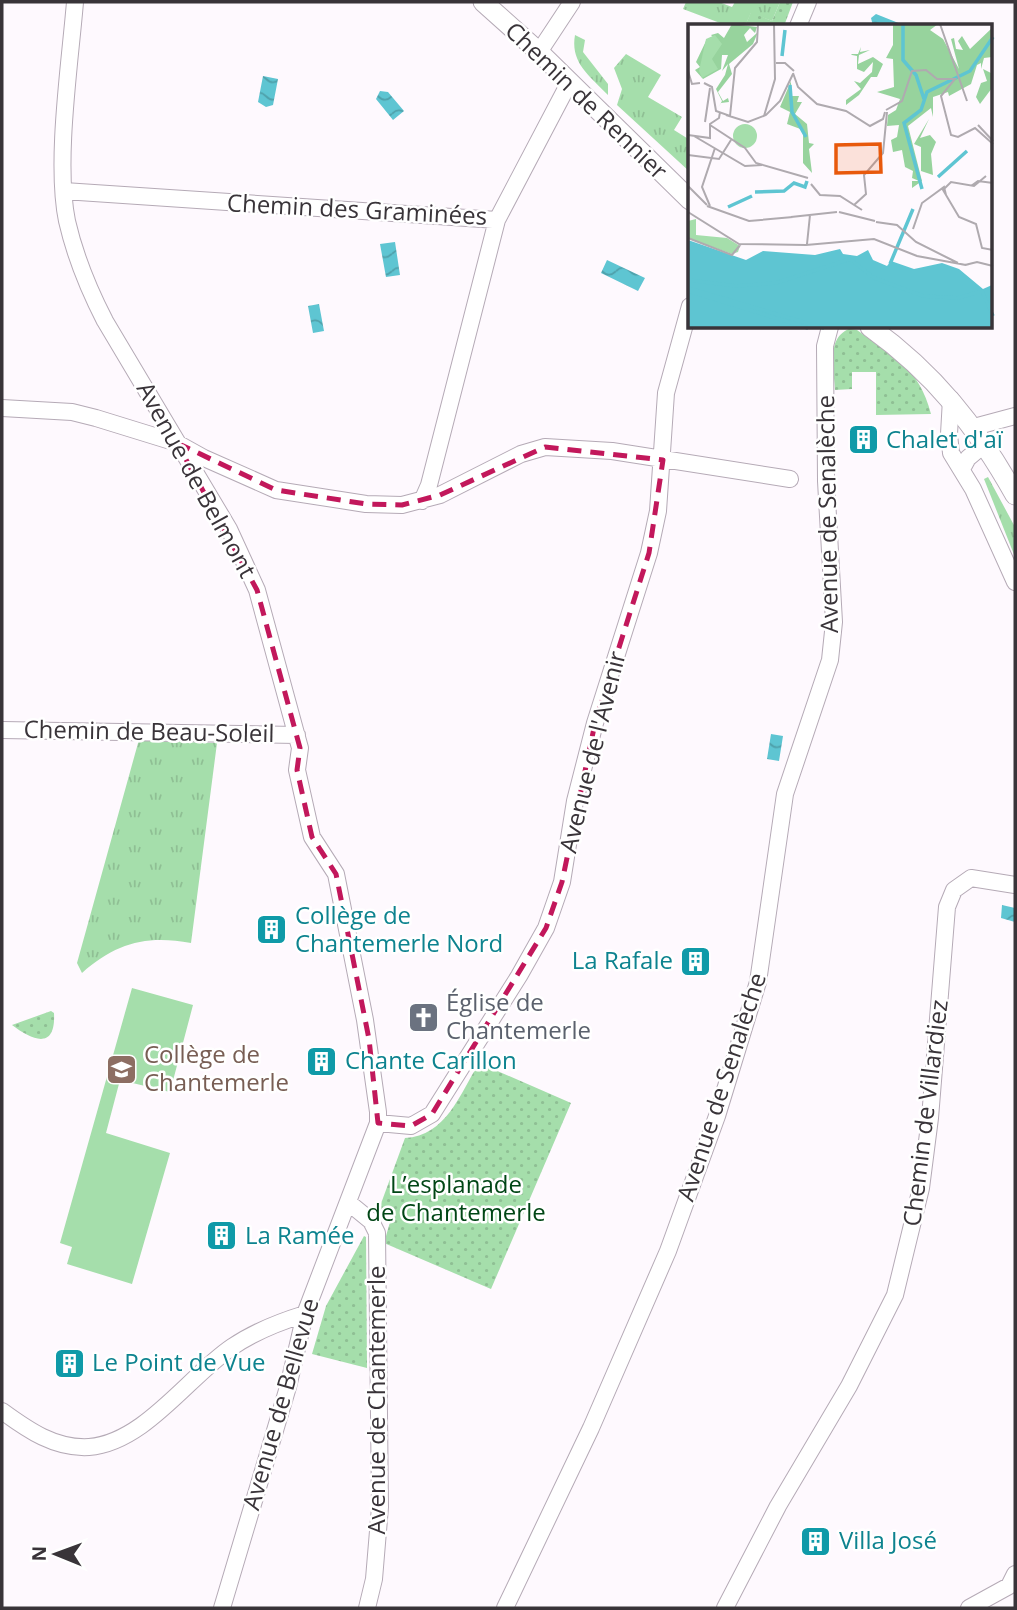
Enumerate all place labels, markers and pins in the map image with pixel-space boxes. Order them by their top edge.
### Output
place label: Chalet d'aï [886,422,1004,455]
building icon: Chalet d'aï [846,423,880,457]
place label: Collège de Chantemerle Nord [295,898,503,959]
building icon: Collège de Chantemerle Nord [255,913,289,947]
place label: La Rafale [572,943,673,976]
building icon: La Rafale [679,944,713,978]
place label: Église de Chantemerle [446,985,591,1046]
church icon: Église de Chantemerle [406,1000,440,1034]
place label: Collège de Chantemerle [144,1037,289,1098]
place label: Chante Carillon [345,1043,517,1076]
building icon: Chante Carillon [305,1044,339,1078]
school or university icon: Collège de Chantemerle [104,1052,138,1086]
place label: La Ramée [245,1218,354,1251]
building icon: La Ramée [205,1219,239,1253]
place label: Le Point de Vue [92,1345,266,1378]
building icon: Le Point de Vue [52,1346,86,1380]
place label: Villa José [839,1523,937,1556]
building icon: Villa José [799,1524,833,1558]

